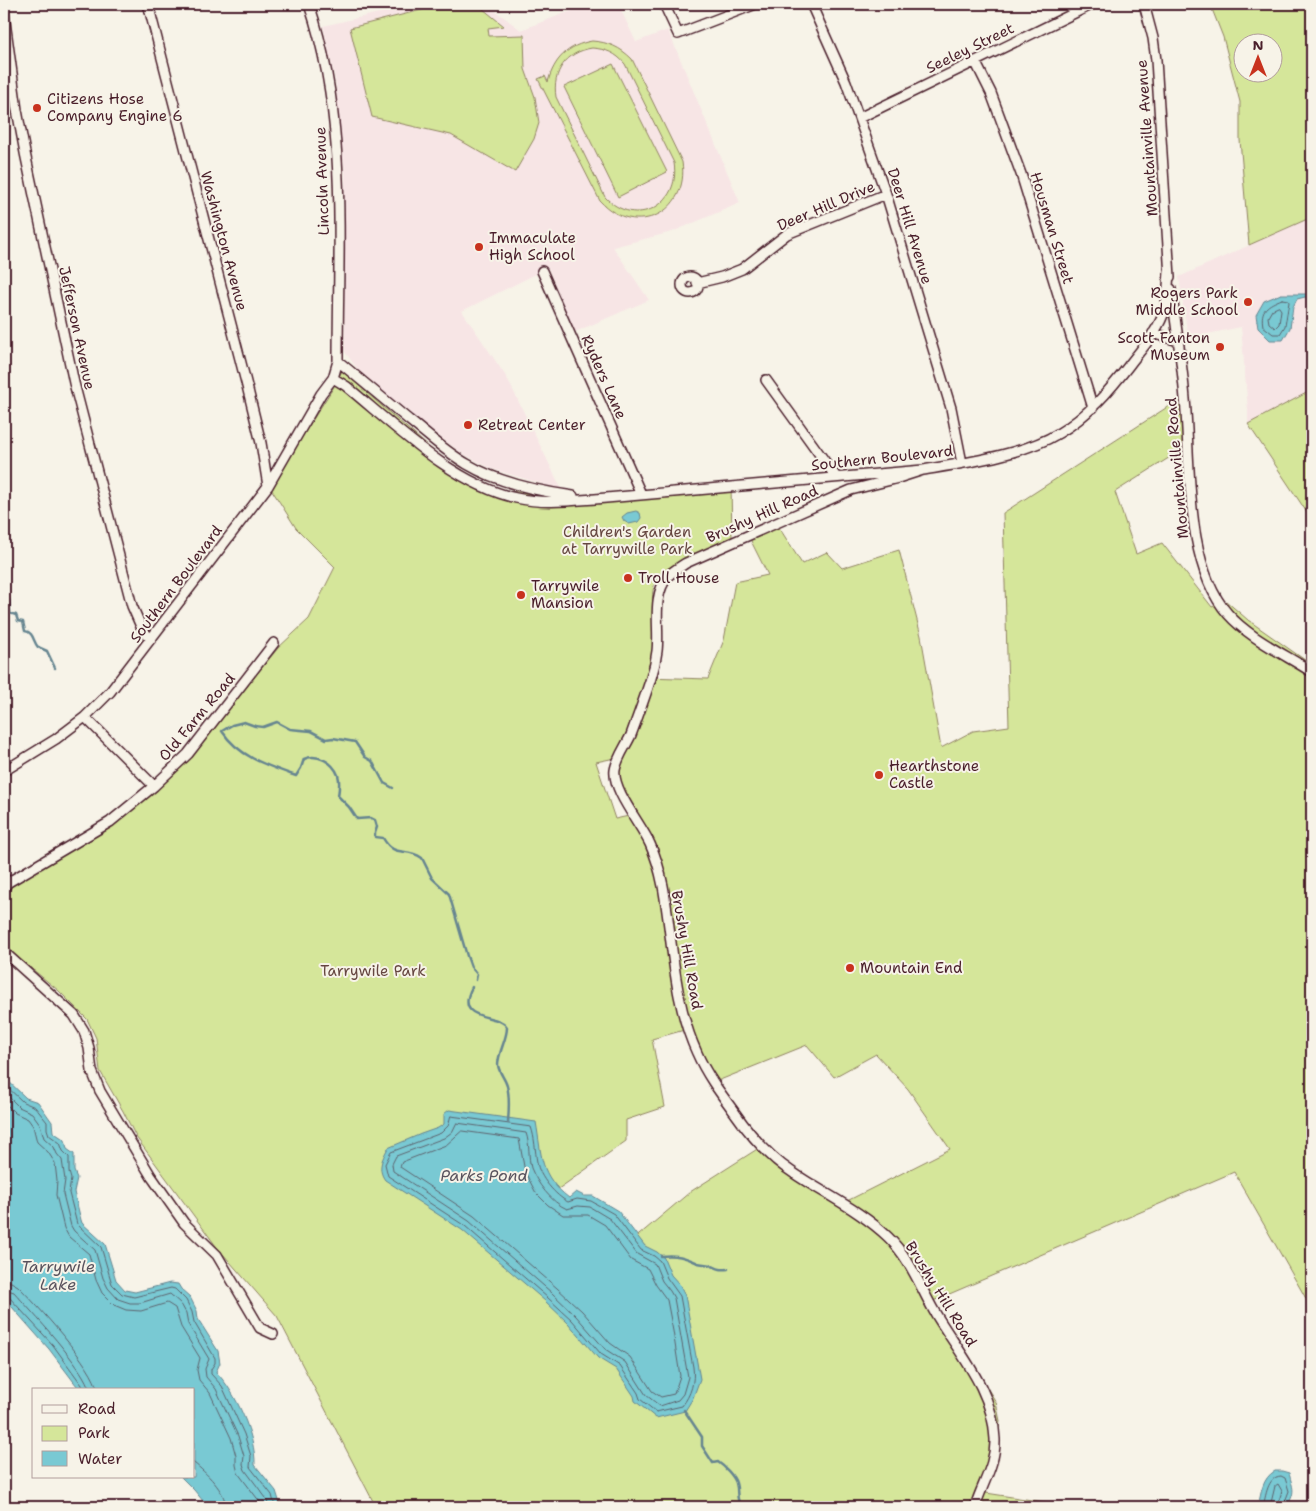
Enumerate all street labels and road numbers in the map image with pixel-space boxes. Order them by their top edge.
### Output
street label: Seeley Street [923,18,1017,78]
street label: Mountainville Avenue [1132,59,1162,217]
street label: Lincoln Avenue [310,126,334,236]
street label: Deer Hill Avenue [883,165,937,287]
street label: Washington Avenue [196,169,252,313]
street label: Housman Street [1025,170,1079,286]
street label: Deer Hill Drive [774,176,878,236]
street label: Jefferson Avenue [54,264,100,392]
street label: Ryders Lane [577,332,631,422]
street label: Mountainville Road [1161,396,1193,539]
street label: Southern Boulevard [810,441,954,475]
street label: Brushy Hill Road [703,480,822,548]
street label: Southern Boulevard [125,521,227,647]
street label: Old Farm Road [154,668,240,765]
street label: Brushy Hill Road [667,889,707,1012]
street label: Brushy Hill Road [901,1238,982,1351]

